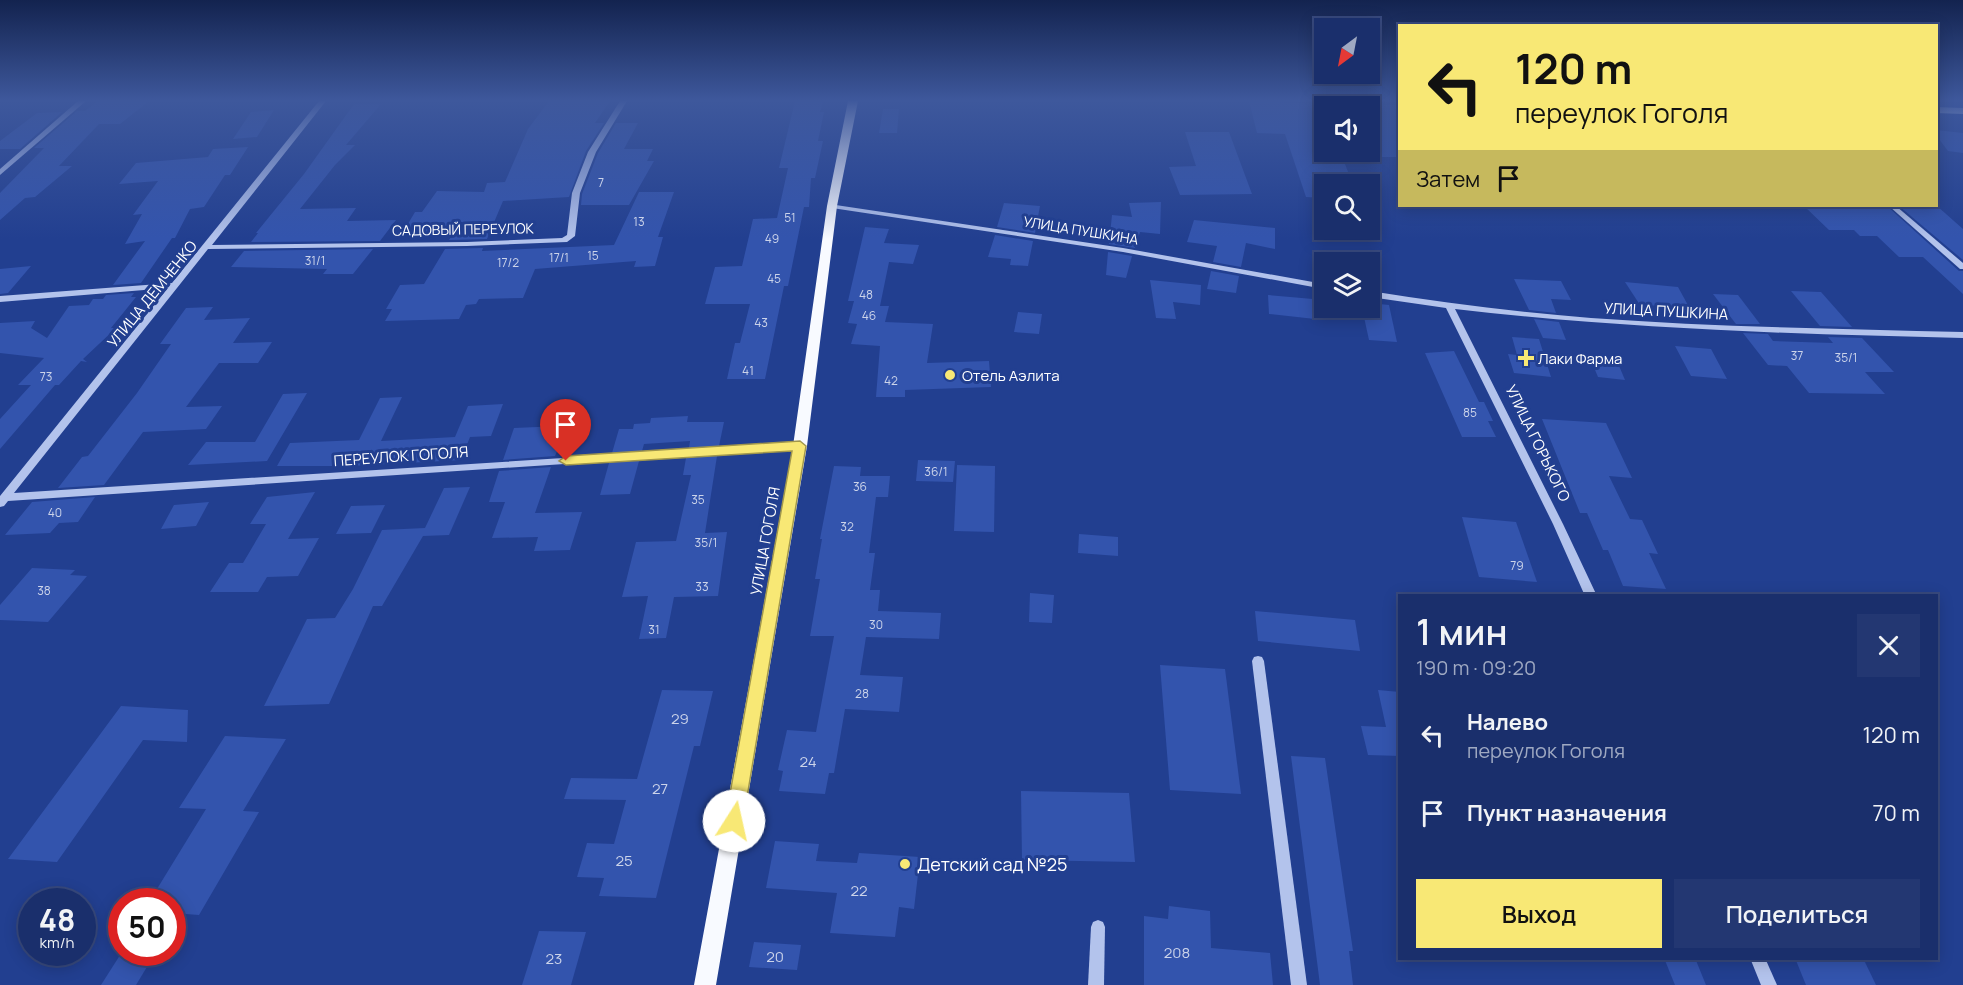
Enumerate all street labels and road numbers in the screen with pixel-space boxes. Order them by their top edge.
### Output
street label: УЛИЦА ПУШКИНА [1022,212,1140,248]
street label: САДОВЫЙ ПЕРЕУЛОК [392,218,535,240]
street label: УЛИЦА ДЕМЧЕНКО [102,236,202,352]
street label: УЛИЦА ПУШКИНА [1603,297,1729,325]
street label: УЛИЦА ГОРЬКОГО [1501,381,1575,505]
street label: ПЕРЕУЛОК ГОГОЛЯ [333,441,469,471]
street label: УЛИЦА ГОГОЛЯ [745,485,785,597]

